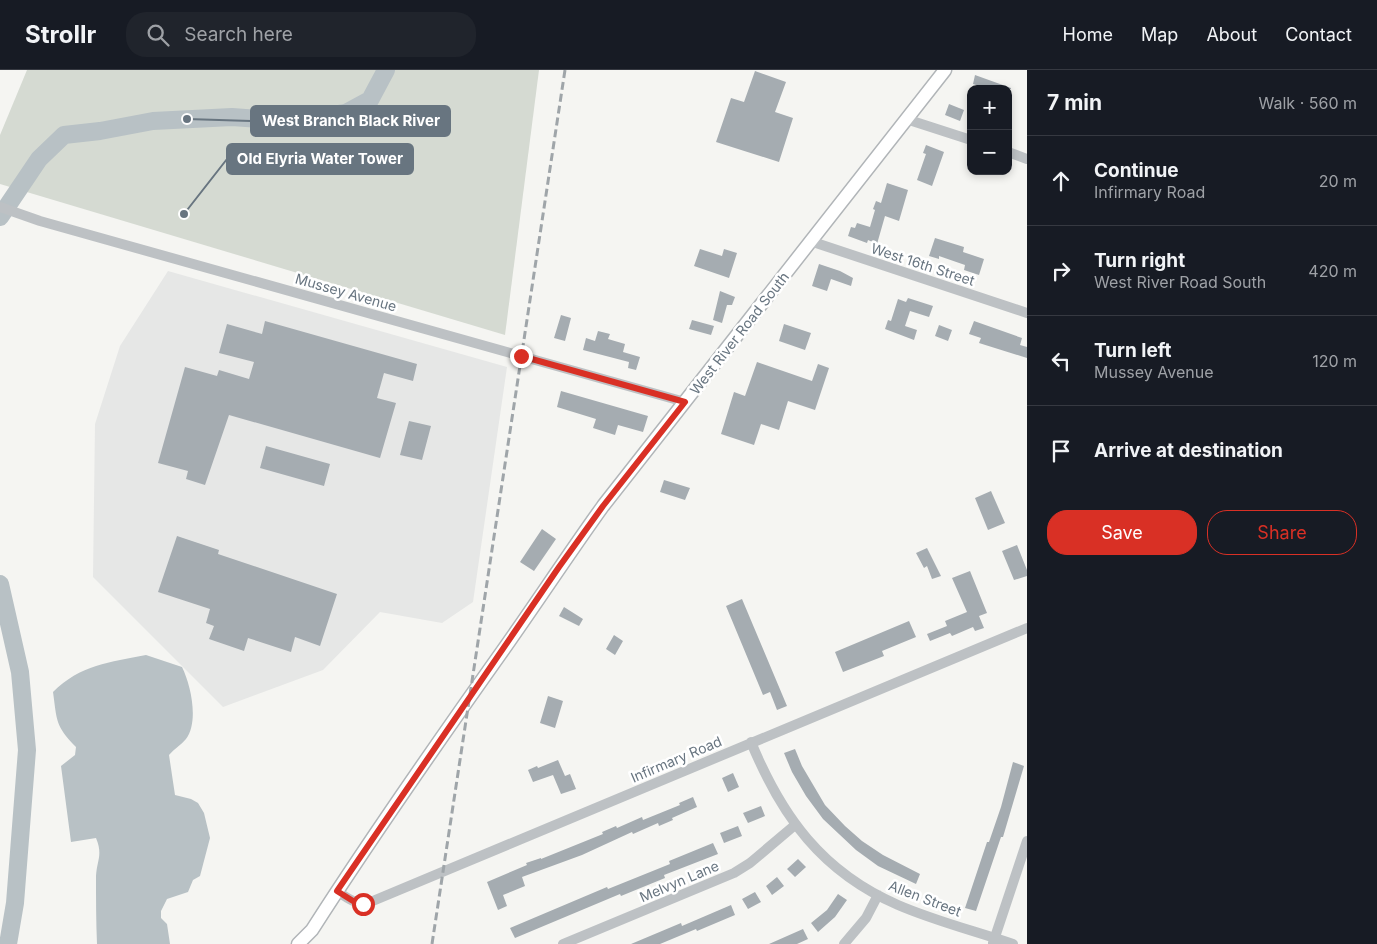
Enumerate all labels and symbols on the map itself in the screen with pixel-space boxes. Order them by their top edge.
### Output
callout: West Branch Black River [251,106,450,136]
text: West Branch Black River [262,111,440,130]
callout: Old Elyria Water Tower [227,144,413,174]
text: Old Elyria Water Tower [237,149,403,168]
street label: West 16th Street [869,239,977,289]
street label: West River Road South [686,268,792,398]
street label: Mussey Avenue [293,269,399,315]
route end [510,345,533,368]
street label: Infirmary Road [628,732,724,786]
street label: Melvyn Lane [637,857,721,905]
street label: Allen Street [886,876,964,920]
route start [352,893,375,916]

